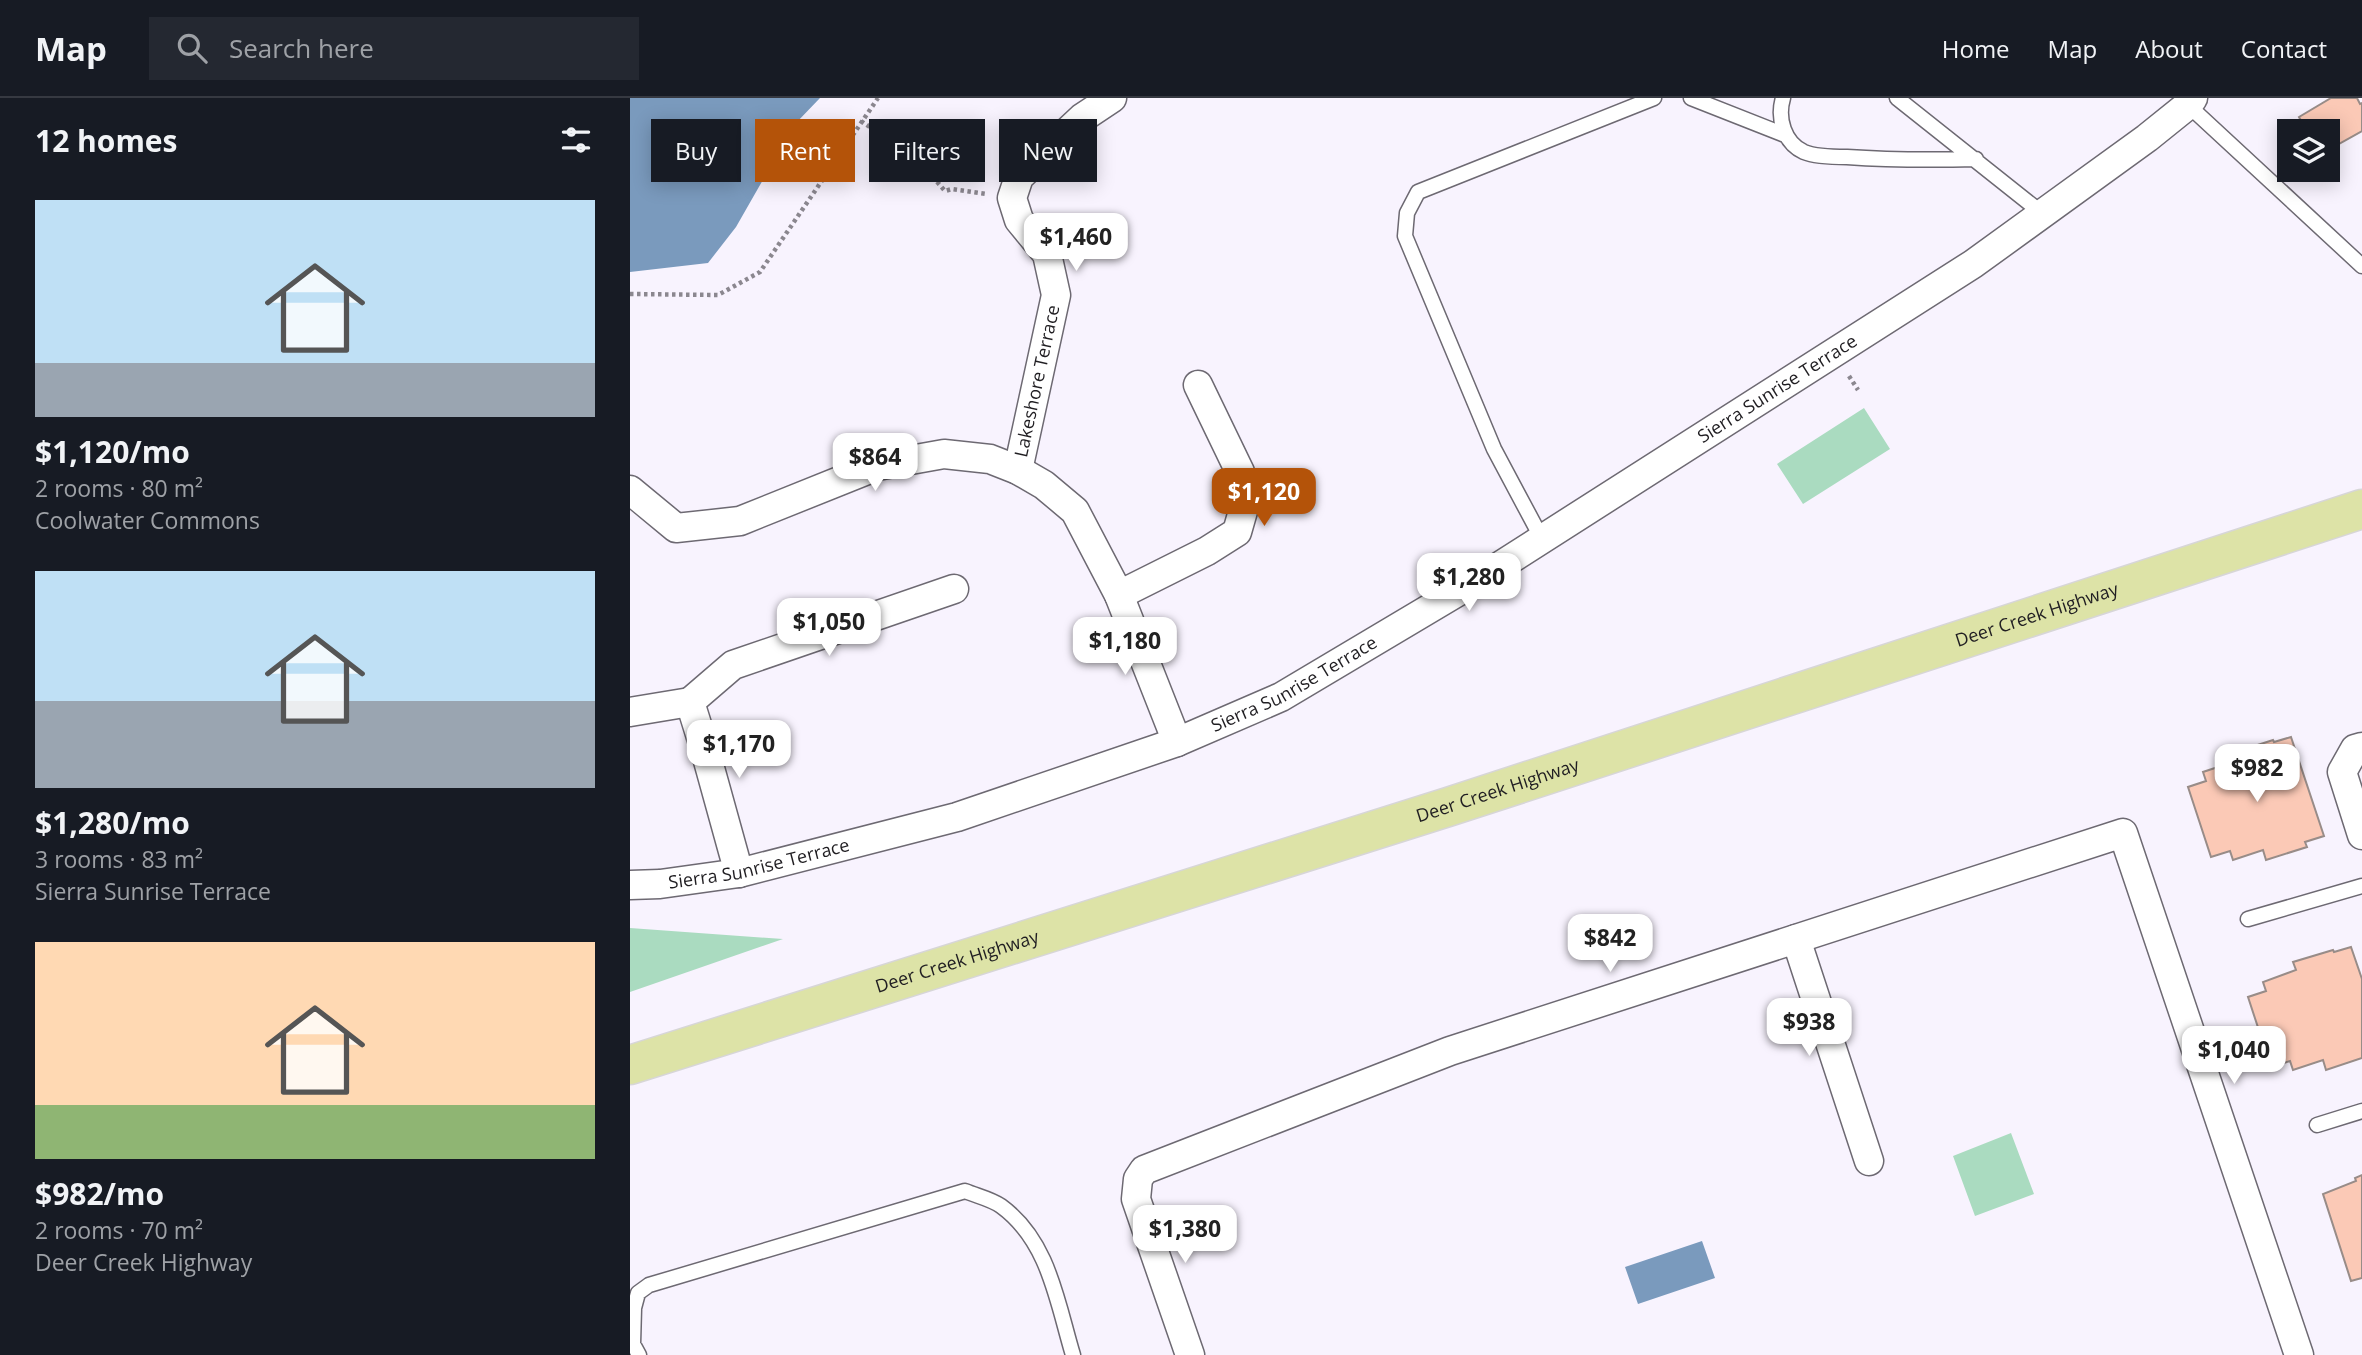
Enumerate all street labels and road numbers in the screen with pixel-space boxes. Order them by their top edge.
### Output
street label: Lakeshore Terrace [1008,303,1065,459]
street label: Sierra Sunrise Terrace [1693,328,1861,448]
street label: Deer Creek Highway [1952,576,2122,652]
street label: Sierra Sunrise Terrace [1207,630,1381,737]
street label: Deer Creek Highway [1413,752,1583,827]
street label: Sierra Sunrise Terrace [667,832,852,894]
street label: Deer Creek Highway [872,924,1042,998]

